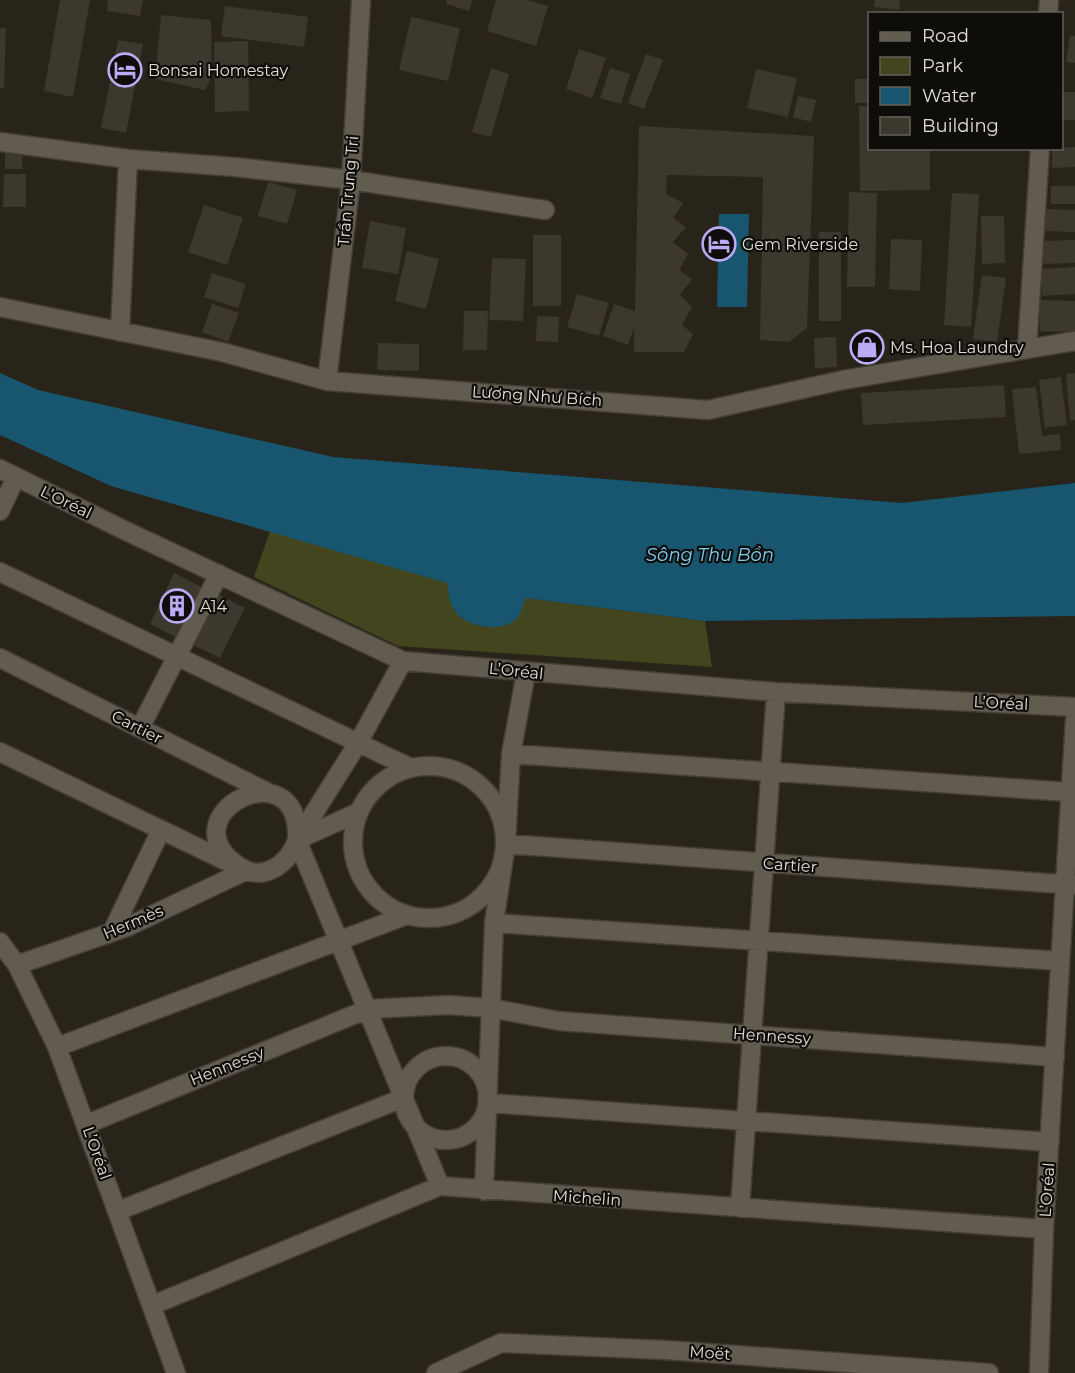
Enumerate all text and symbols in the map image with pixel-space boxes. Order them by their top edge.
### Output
legend [868,12,1063,150]
text: Road [922,25,969,47]
hotel icon: Bonsai Homestay [107,52,143,88]
text: Park [922,55,963,77]
place label: Bonsai Homestay [148,61,288,80]
text: Water [922,85,977,107]
text: Building [922,115,999,137]
street label: Trần Trung Tri [334,135,362,247]
hotel icon: Gem Riverside [701,226,737,262]
place label: Gem Riverside [742,235,858,254]
shop icon: Ms. Hoa Laundry [849,329,885,365]
place label: Ms. Hoa Laundry [890,338,1024,357]
street label: Lương Như Bích [471,382,603,410]
street label: L’Oréal [37,481,95,523]
water label: Sông Thu Bồn [646,544,774,566]
building icon: A14 [159,588,195,624]
place label: A14 [200,597,228,616]
street label: L’Oréal [488,659,544,683]
street label: L’Oréal [973,692,1029,714]
street label: Cartier [109,706,165,748]
street label: Cartier [762,854,818,876]
street label: Hermès [100,901,166,943]
street label: Hennessy [732,1024,812,1048]
street label: Hennessy [187,1042,267,1089]
street label: L’Oréal [79,1124,115,1182]
street label: L’Oréal [1036,1162,1058,1218]
street label: Michelin [552,1186,622,1210]
street label: Moët [689,1342,732,1364]

